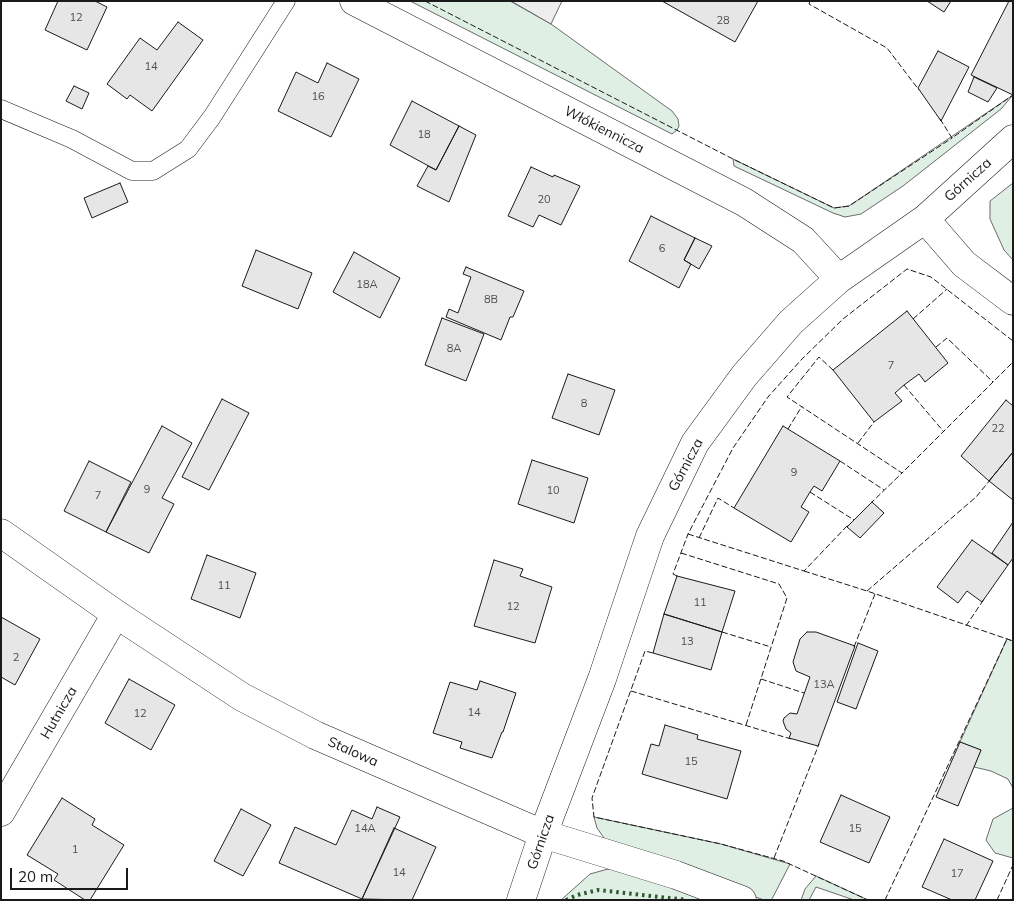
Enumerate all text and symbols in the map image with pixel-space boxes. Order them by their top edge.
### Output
house number: 12 [69,11,83,25]
house number: 28 [716,14,730,28]
house number: 14 [144,60,158,74]
house number: 16 [311,90,325,104]
street label: Włókiennicza [561,103,647,157]
house number: 18 [417,128,431,142]
street label: Górnicza [941,155,995,205]
house number: 20 [537,193,551,207]
house number: 6 [659,242,665,256]
house number: 18A [356,278,378,292]
house number: 8B [484,293,498,307]
house number: 8A [447,342,461,356]
house number: 7 [888,359,894,373]
house number: 8 [581,397,587,411]
house number: 22 [991,422,1005,436]
street label: Górnicza [665,436,707,494]
house number: 9 [791,466,797,480]
house number: 9 [144,483,150,497]
house number: 10 [546,484,560,498]
house number: 7 [95,489,101,503]
house number: 11 [217,579,231,593]
house number: 11 [693,596,707,610]
house number: 12 [506,600,520,614]
house number: 13 [680,635,694,649]
house number: 2 [13,651,19,665]
house number: 13A [813,678,835,692]
street label: Hutnicza [37,684,81,742]
house number: 14 [467,706,481,720]
house number: 12 [133,707,147,721]
street label: Stalowa [325,733,381,771]
house number: 15 [684,755,698,769]
street label: Górnicza [524,812,558,872]
house number: 14A [354,822,376,836]
house number: 15 [848,822,862,836]
house number: 1 [72,843,78,857]
scale bar [12,858,130,890]
house number: 14 [392,866,406,880]
text: 20 m [18,867,53,886]
house number: 17 [950,867,964,881]

